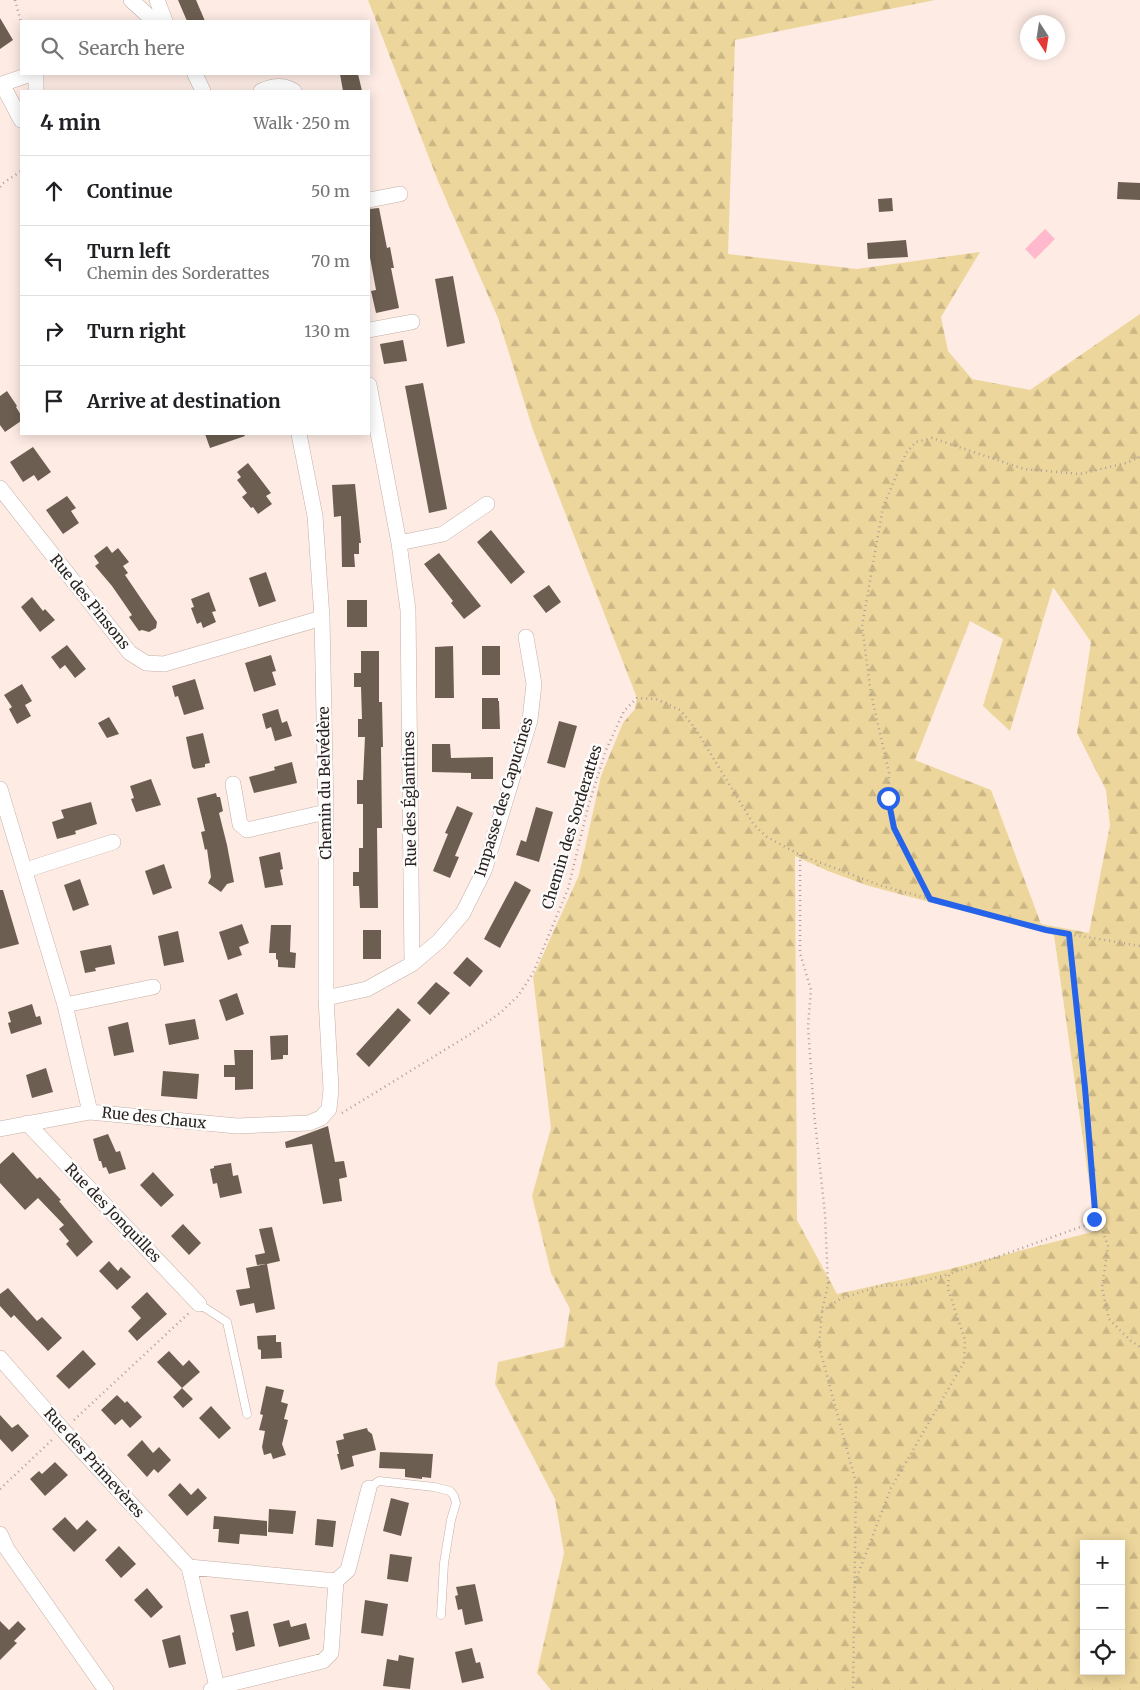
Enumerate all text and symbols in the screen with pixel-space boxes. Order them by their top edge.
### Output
north arrow [1020,15,1065,60]
search box [20,20,370,75]
icon: search [38,34,66,62]
text: Search here [78,36,185,60]
text: 4 min [40,109,101,136]
text: Walk · 250 m [254,113,350,133]
icon: ahead [40,177,68,205]
text: Continue [87,179,173,203]
text: 50 m [311,181,350,201]
text: Turn left [87,239,171,263]
icon: left [40,247,68,275]
text: 70 m [311,251,350,271]
text: Chemin des Sorderattes [87,263,270,283]
icon: right [40,317,68,345]
text: Turn right [87,319,186,343]
text: 130 m [304,321,350,341]
icon: arrive [40,387,68,415]
text: Arrive at destination [87,389,281,413]
street label: Rue des Pinsons [46,550,135,653]
street label: Chemin du Belvédère [314,706,335,860]
street label: Impasse des Capucines [470,715,537,879]
street label: Rue des Églantines [398,731,420,867]
street label: Chemin des Sorderattes [537,742,606,911]
route start [877,787,900,810]
street label: Rue des Chaux [101,1103,207,1132]
street label: Rue des Jonquilles [61,1159,166,1266]
route end [1083,1208,1106,1231]
street label: Rue des Primevères [40,1404,149,1521]
map controls [1080,1540,1125,1675]
button: + [1080,1540,1125,1585]
button: − [1080,1585,1125,1630]
button: locate [1080,1630,1125,1675]

